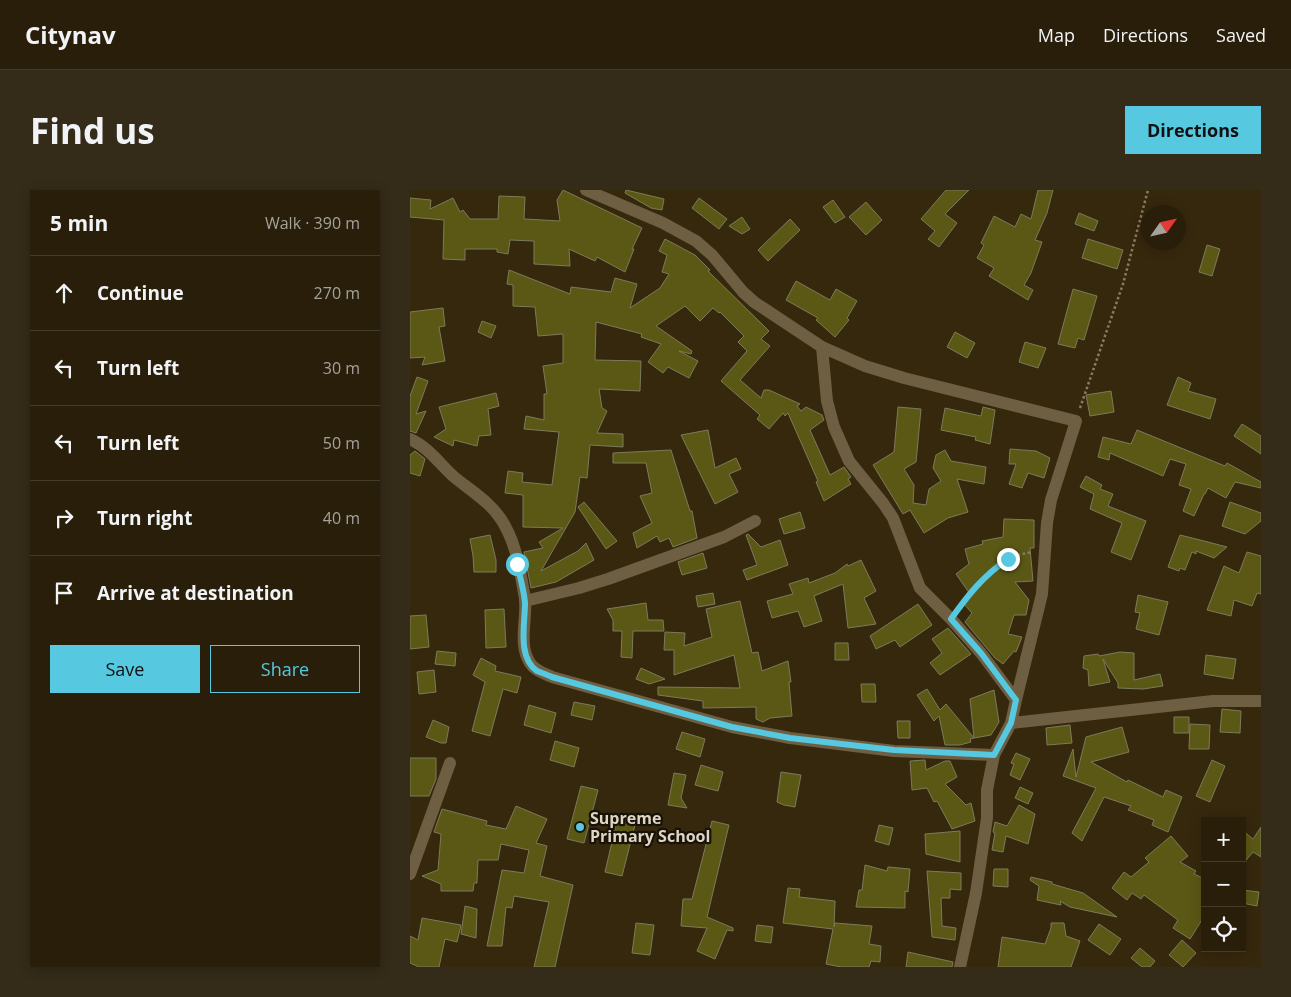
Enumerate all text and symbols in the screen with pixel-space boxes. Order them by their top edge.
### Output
text: Citynav [25,18,116,51]
text: Map [1038,23,1075,47]
text: Directions [1103,23,1188,47]
text: Saved [1216,23,1266,47]
button: Directions [1125,106,1261,154]
text: Find us [30,107,155,154]
north arrow [1141,205,1186,250]
text: 5 min [50,209,108,237]
text: Walk · 390 m [265,212,360,234]
icon: ahead [50,279,78,307]
text: Continue [97,280,184,306]
text: 270 m [314,282,360,304]
icon: left [50,354,78,382]
text: Turn left [97,355,179,381]
text: 30 m [323,357,360,379]
icon: left [50,429,78,457]
text: Turn left [97,430,179,456]
text: 50 m [323,432,360,454]
icon: right [50,504,78,532]
text: Turn right [97,505,192,531]
text: 40 m [323,507,360,529]
route end [997,548,1020,571]
route start [506,553,529,576]
icon: arrive [50,579,78,607]
text: Arrive at destination [97,580,294,606]
button: Save [50,645,200,693]
button: Share [210,645,360,693]
place label: Supreme Primary School [590,807,710,847]
map controls [1201,817,1246,952]
button: + [1201,817,1246,862]
marker: Supreme Primary School [574,821,586,833]
button: − [1201,862,1246,907]
button: locate [1201,907,1246,952]

